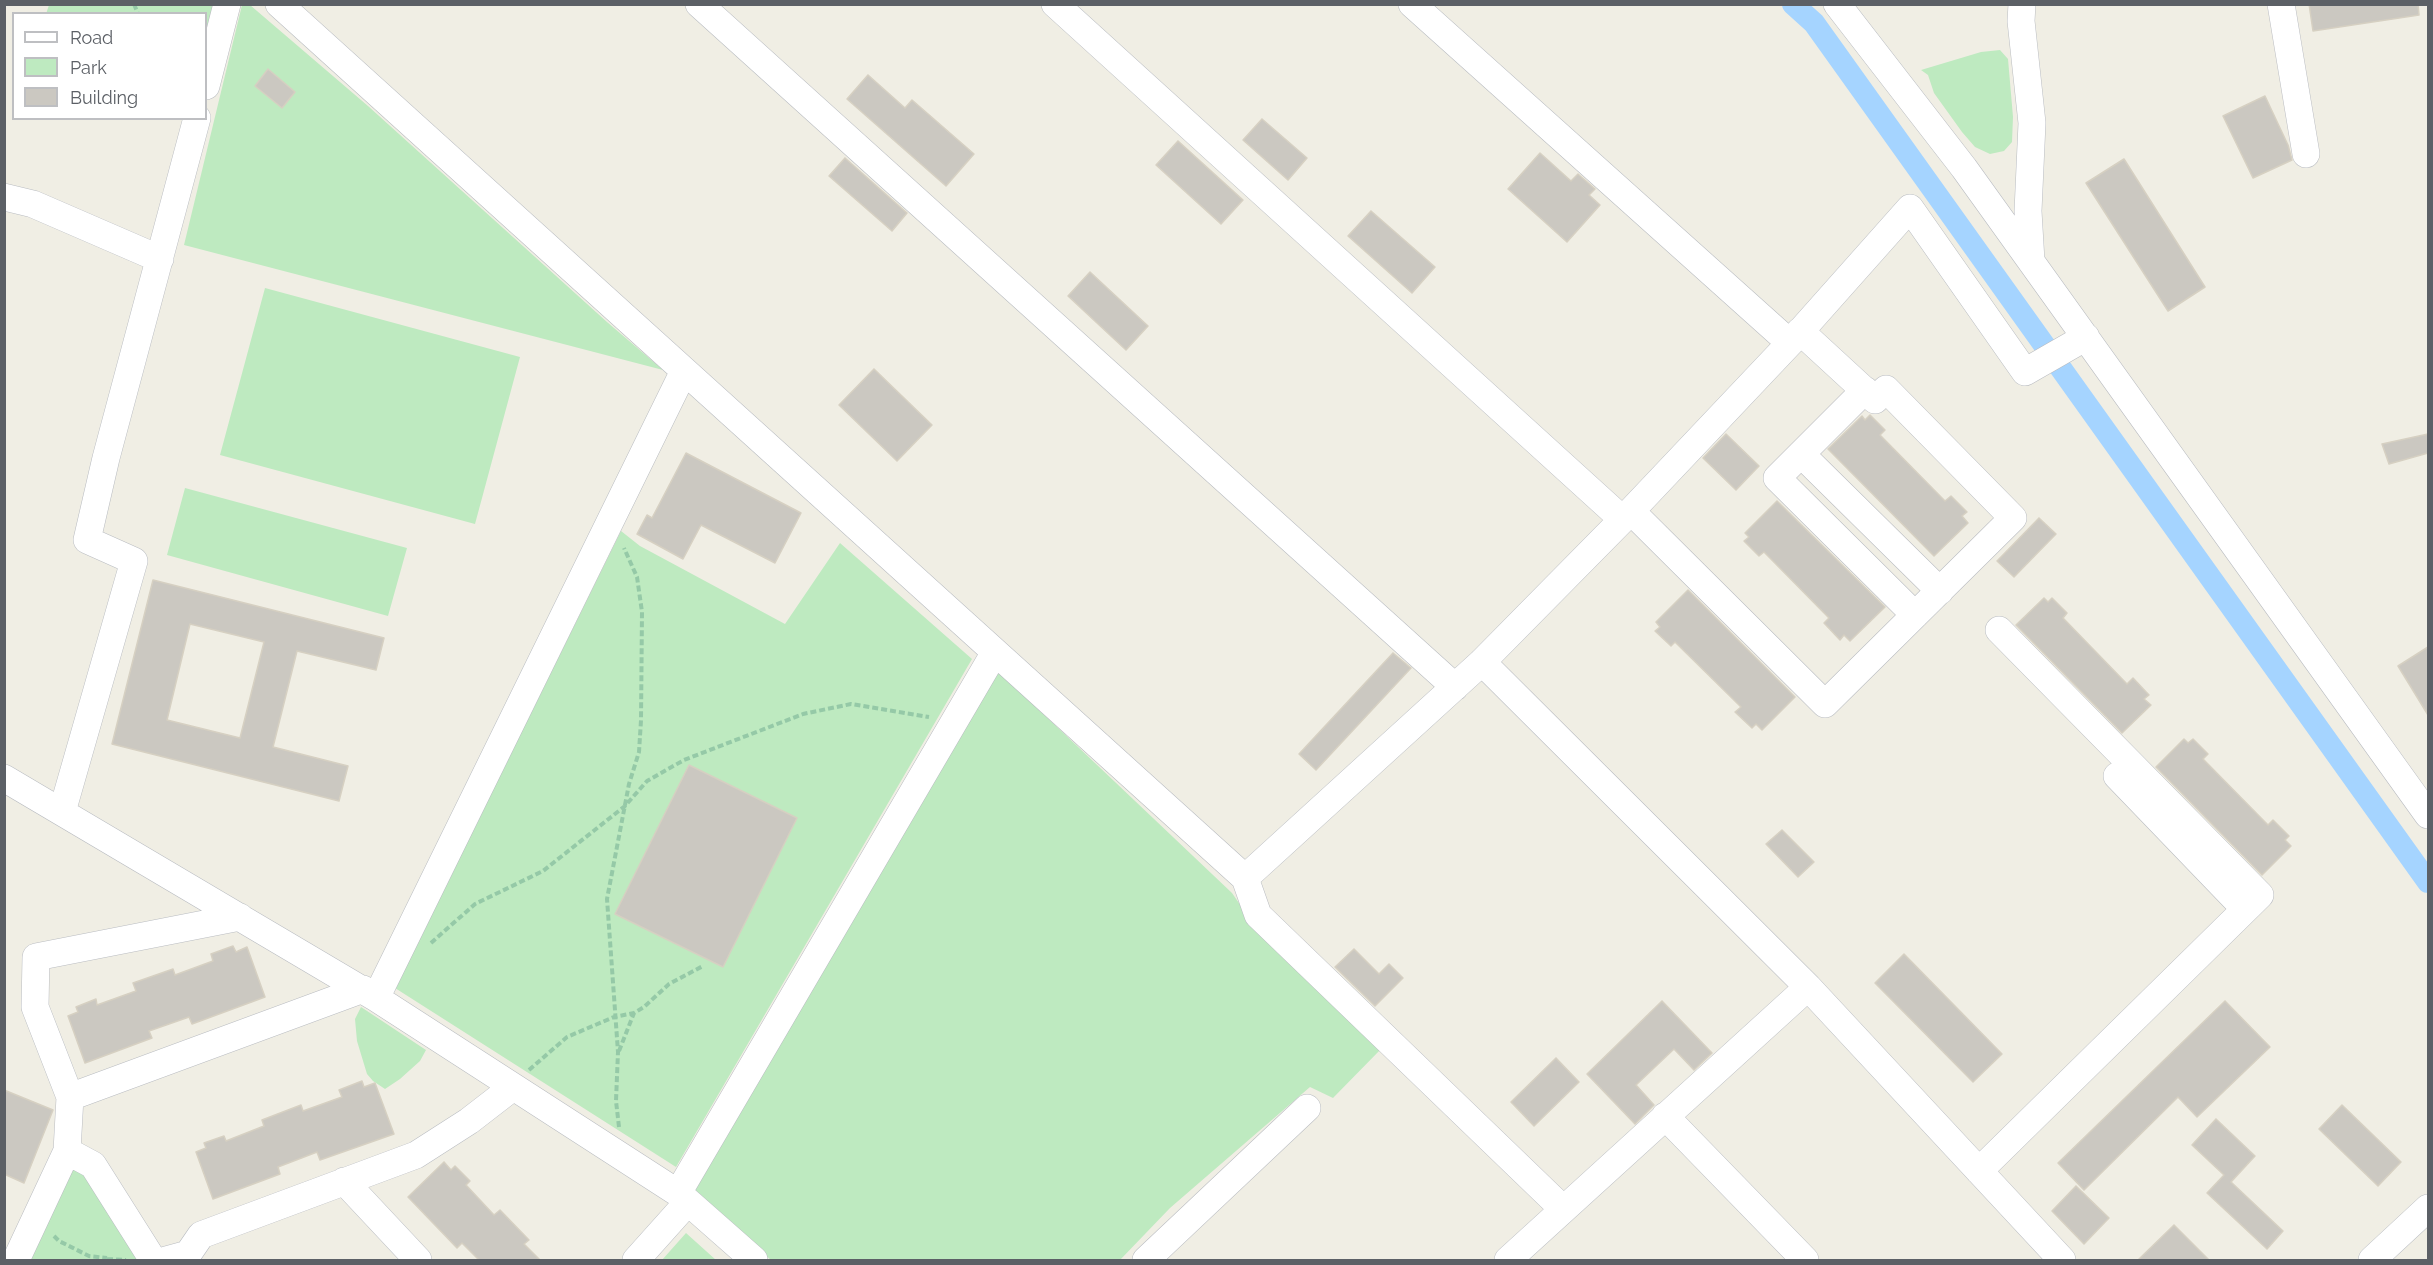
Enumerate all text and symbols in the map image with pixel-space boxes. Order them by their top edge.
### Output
legend [12,12,207,120]
text: Road [70,27,113,48]
text: Park [70,57,107,78]
text: Building [70,87,138,108]

